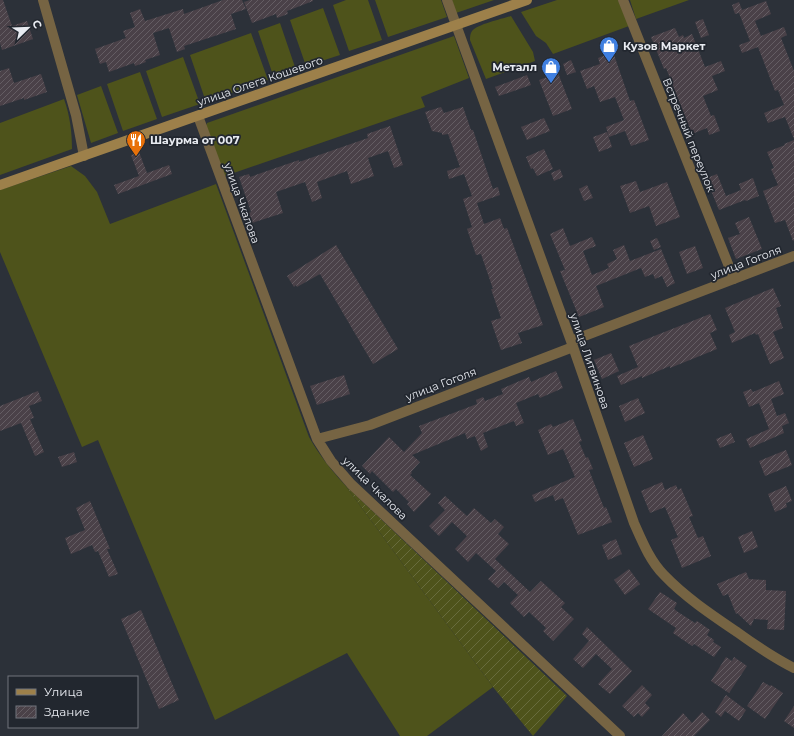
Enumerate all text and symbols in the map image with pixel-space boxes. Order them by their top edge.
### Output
north arrow [8,8,48,48]
text: С [29,18,45,31]
shop icon: Кузов Маркет [598,35,620,63]
place label: Кузов Маркет [623,39,705,53]
street label: улица Олега Кошевого [195,53,325,109]
shop icon: Металл [540,56,562,84]
place label: Металл [492,60,537,74]
street label: Встречный переулок [660,76,719,195]
restaurant icon: Шаурма от 007 [125,129,147,157]
place label: Шаурма от 007 [150,133,240,147]
street label: улица Чкалова [221,160,263,245]
street label: улица Гоголя [708,242,783,282]
street label: улица Литвинова [567,310,613,411]
street label: улица Гоголя [403,364,478,404]
street label: улица Чкалова [339,453,410,523]
legend [8,676,138,728]
text: Улица [44,684,83,699]
text: Здание [44,704,90,719]

